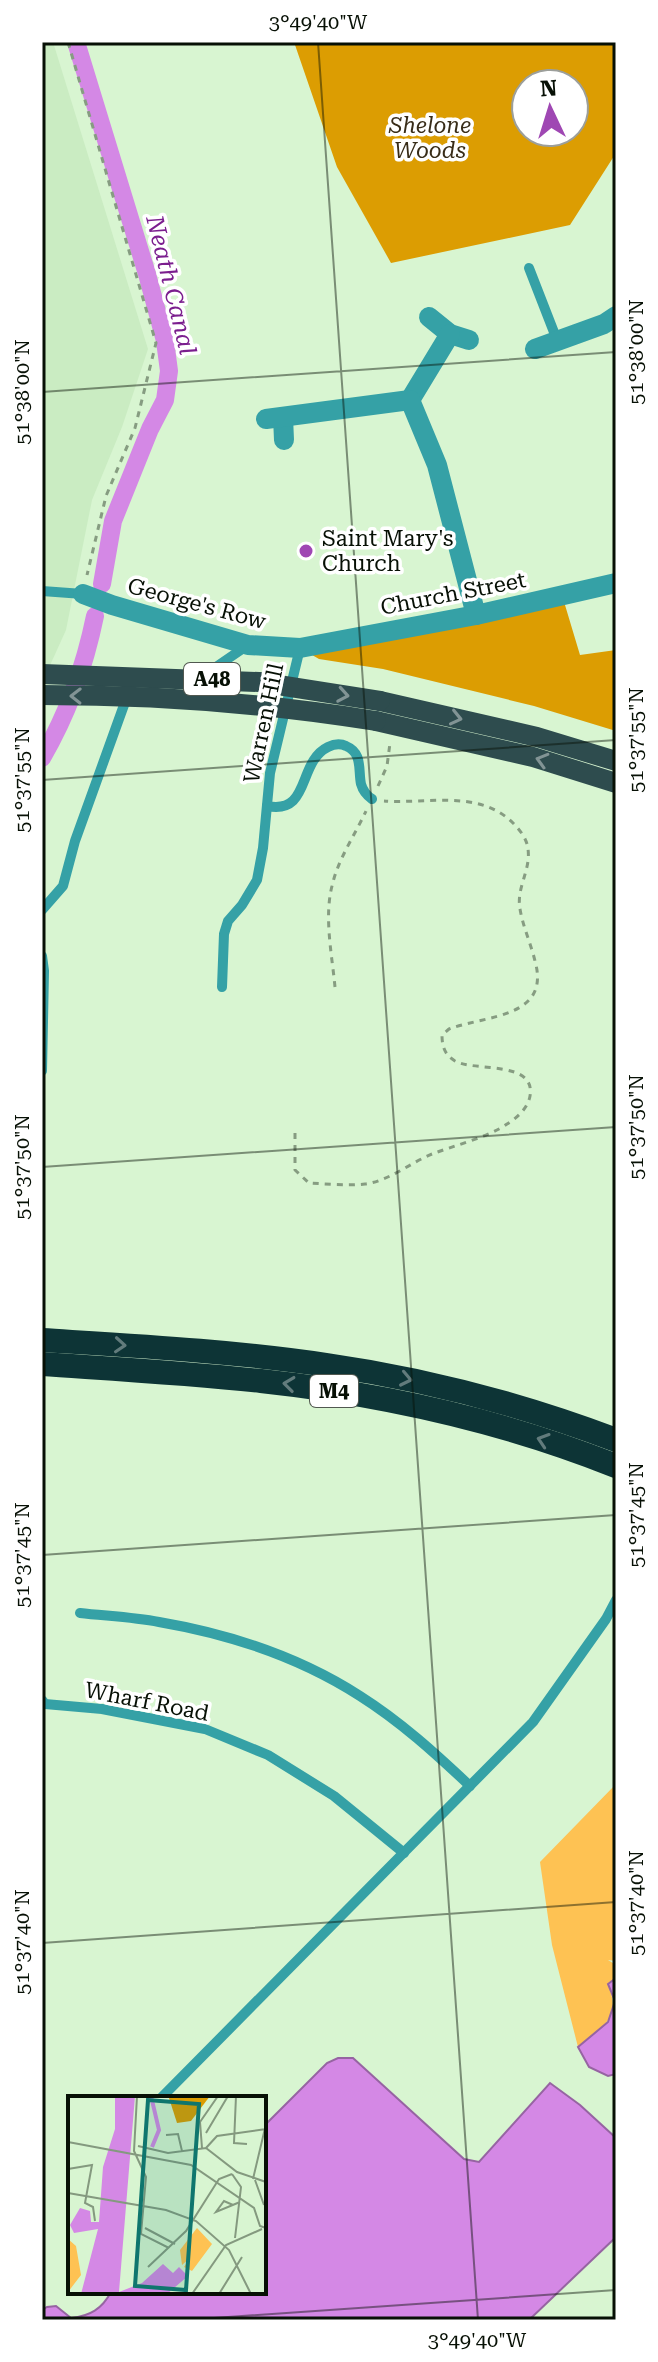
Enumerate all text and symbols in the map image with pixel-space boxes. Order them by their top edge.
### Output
text: 3°49'40"W [269,10,368,34]
north arrow [510,68,590,148]
text: N [539,75,558,102]
park label: Shelone Woods [388,113,471,163]
water label: Neath Canal [140,211,202,358]
text: 51°38'00"N [624,299,648,405]
text: 51°38'00"N [10,339,34,445]
place label: Saint Mary's Church [322,526,453,576]
marker: Saint Mary's Church [297,542,315,560]
street label: Church Street [378,567,528,620]
street label: George's Row [125,573,270,634]
street label: Warren Hill [239,661,288,785]
road number: A48 [184,663,240,695]
one-way arrow [336,685,350,702]
one-way arrow [69,687,82,704]
text: 51°37'55"N [624,687,648,793]
one-way arrow [448,708,462,725]
text: 51°37'55"N [10,727,34,833]
one-way arrow [535,753,549,769]
text: 51°37'50"N [624,1074,648,1180]
text: 51°37'50"N [10,1114,34,1220]
one-way arrow [114,1336,127,1353]
one-way arrow [398,1370,412,1387]
road number: M4 [310,1375,358,1407]
one-way arrow [282,1376,295,1393]
one-way arrow [536,1434,550,1450]
text: 51°37'45"N [624,1462,648,1568]
text: 51°37'45"N [10,1502,34,1608]
street label: Wharf Road [83,1677,211,1726]
text: 51°37'40"N [624,1850,648,1956]
text: 51°37'40"N [10,1889,34,1995]
inset map [68,2096,266,2294]
text: 3°49'40"W [428,2328,527,2352]

